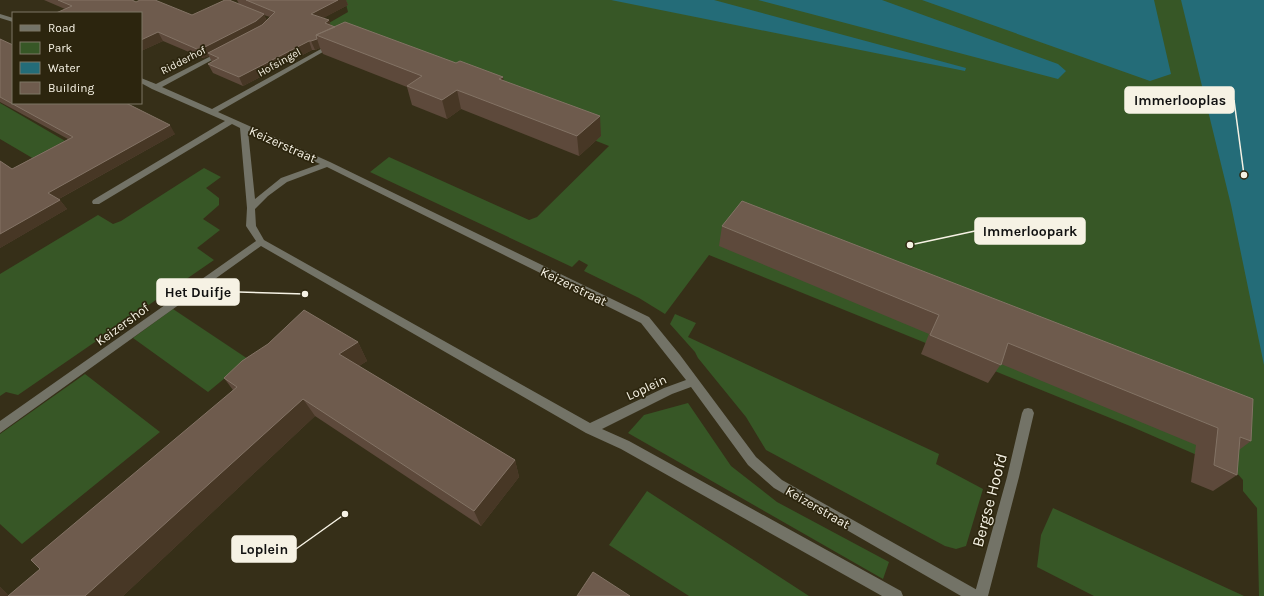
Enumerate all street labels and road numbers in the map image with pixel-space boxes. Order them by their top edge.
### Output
street label: Ridderhof [158,43,208,77]
street label: Hofsingel [255,45,303,80]
street label: Keizerstraat [247,123,319,166]
street label: Keizerstraat [538,264,609,309]
street label: Keizershof [93,300,152,349]
street label: Loplein [624,372,669,403]
street label: Bergse Hoofd [968,451,1011,549]
street label: Keizerstraat [783,483,853,532]

